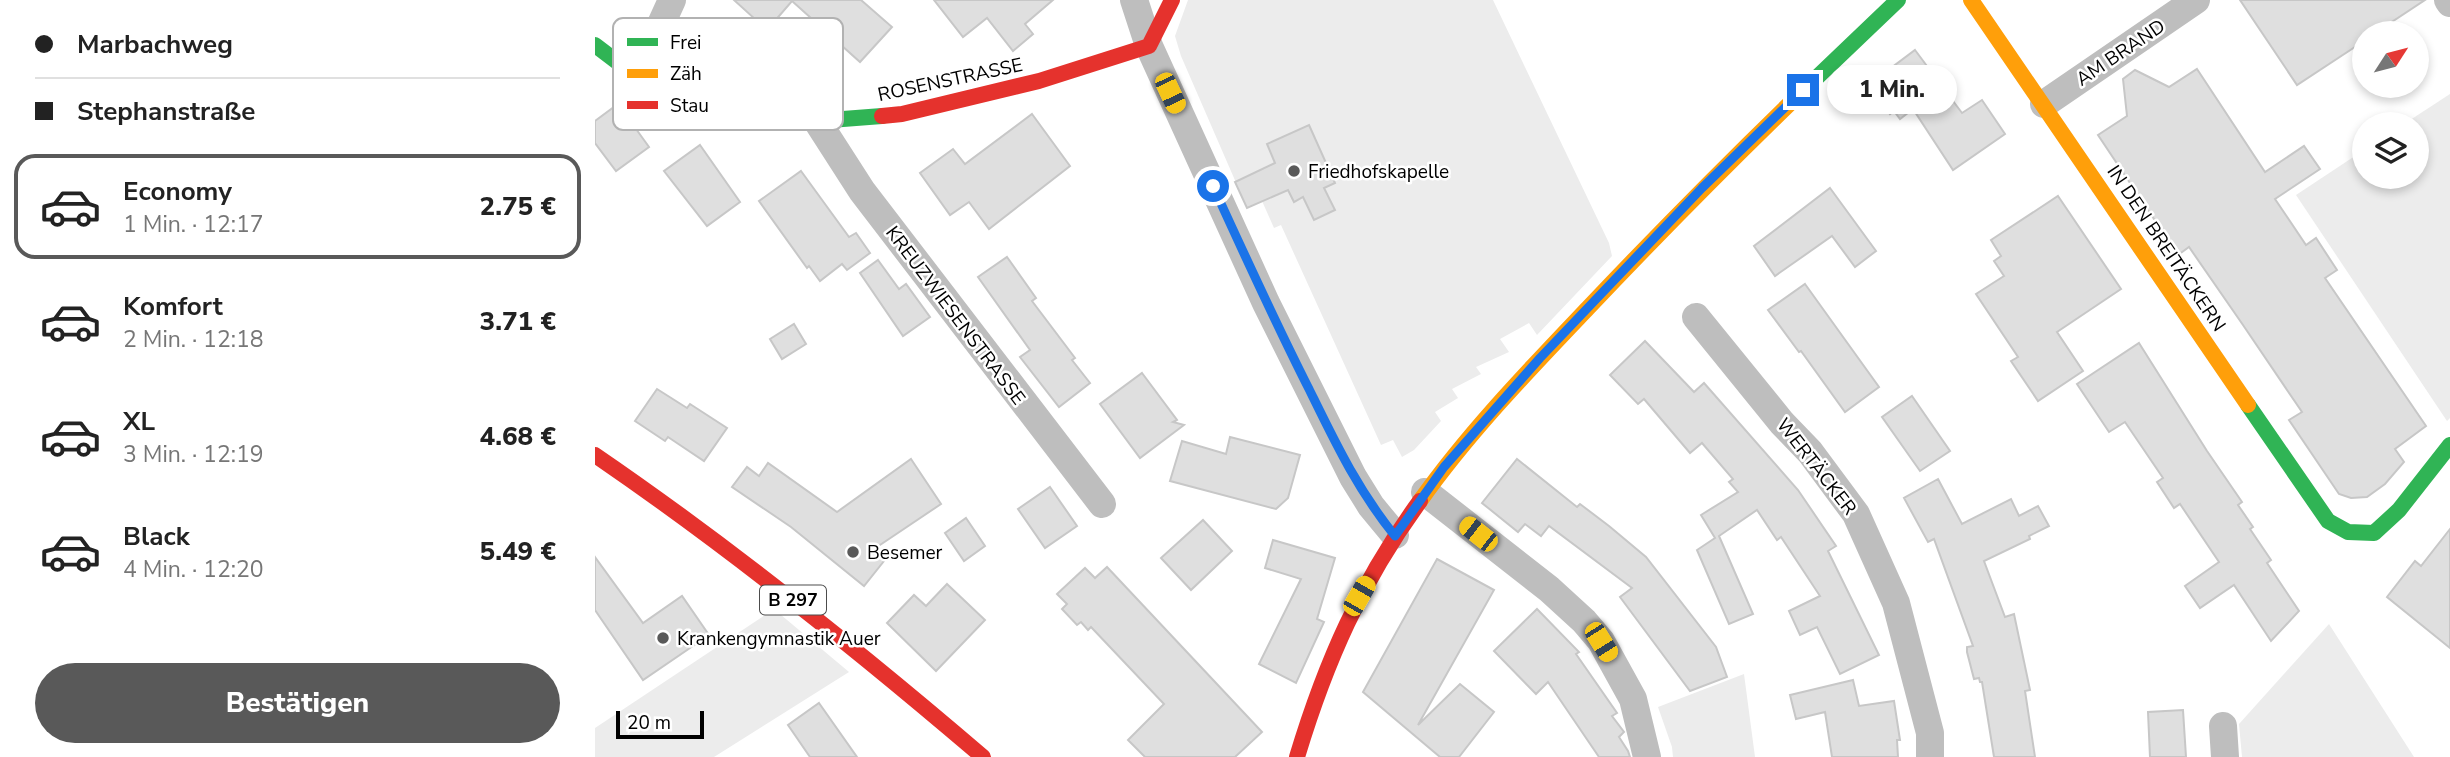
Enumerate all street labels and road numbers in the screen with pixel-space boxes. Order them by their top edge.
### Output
street label: AM BRAND [2071,13,2170,92]
street label: ROSENSTRASSE [875,52,1025,108]
street label: IN DEN BREITÄCKERN [2101,160,2232,337]
street label: KREUZWIESENSTRASSE [879,221,1031,410]
street label: WERTÄCKER [1770,413,1862,521]
road number: B 297 [760,586,826,614]

